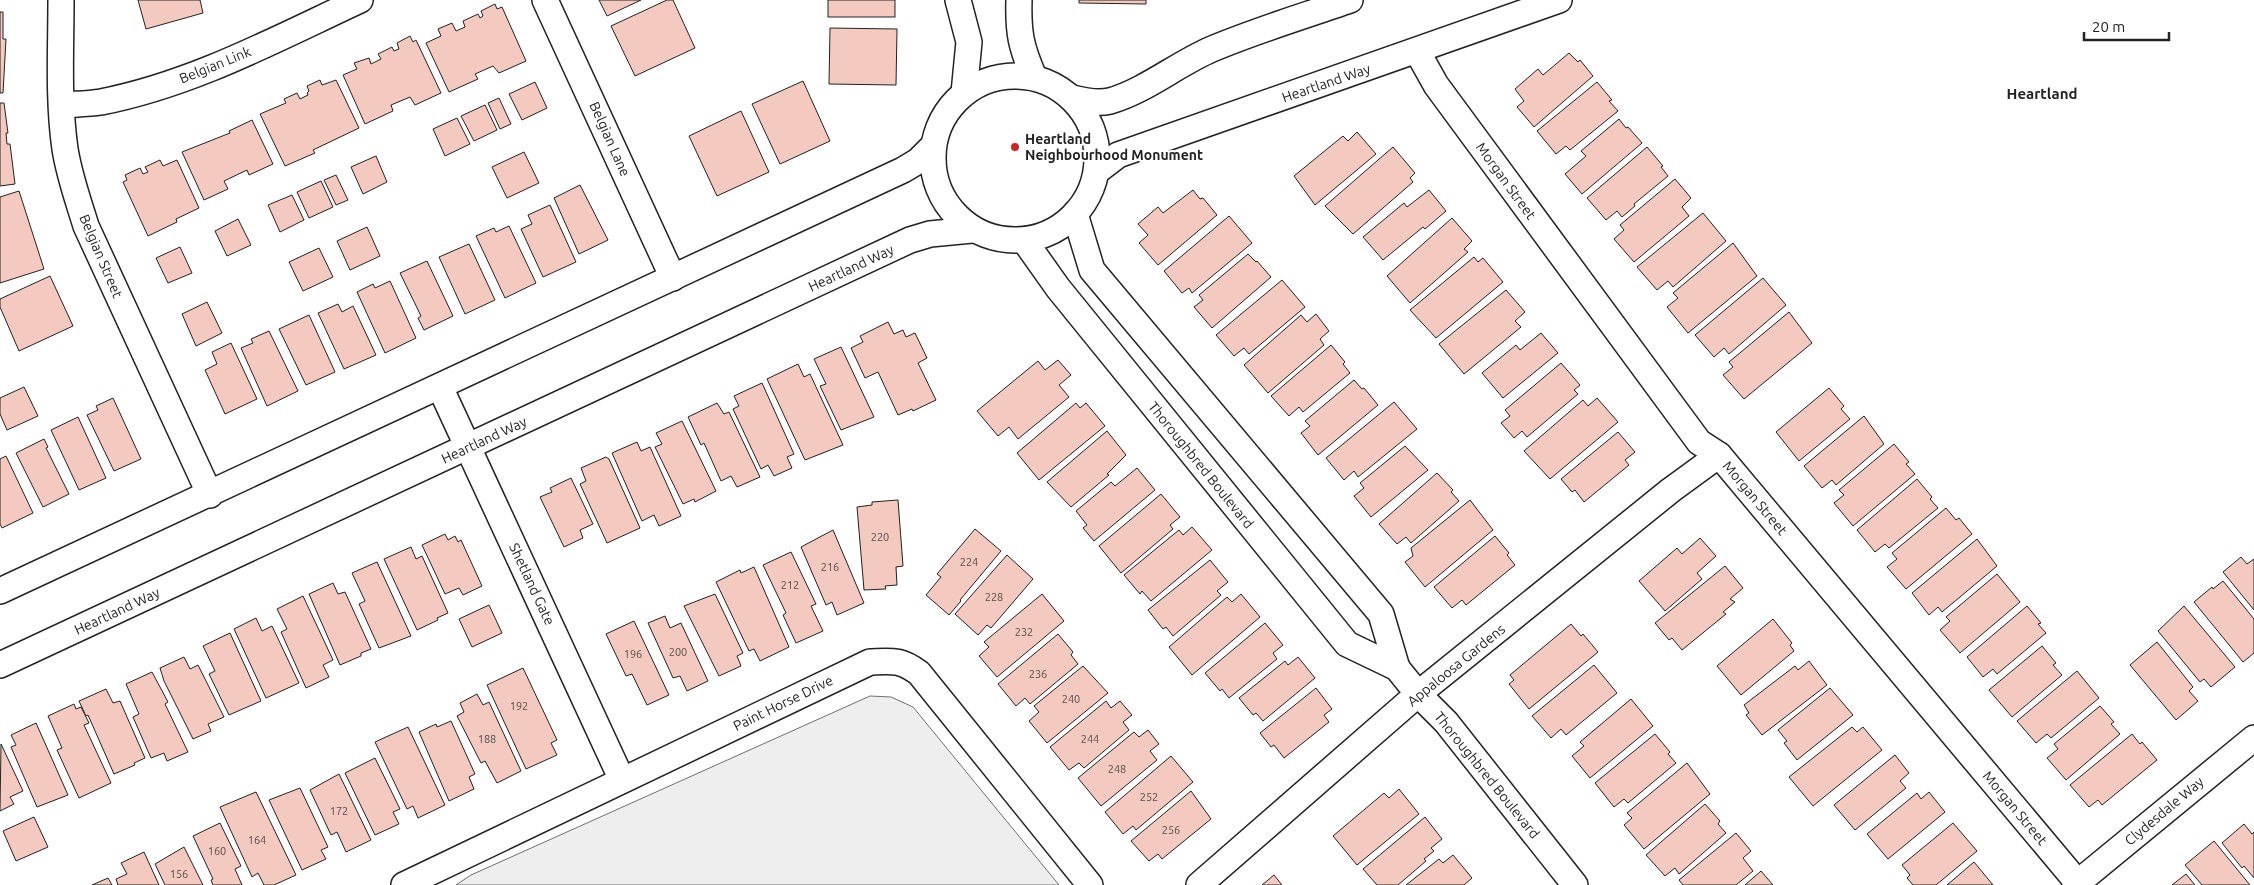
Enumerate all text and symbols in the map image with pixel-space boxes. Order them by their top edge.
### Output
scale bar [2084,10,2169,42]
text: 20 m [2092,18,2125,35]
street label: Belgian Link [177,43,253,87]
street label: Heartland Way [1280,60,1373,106]
district label: Heartland [2007,85,2077,102]
street label: Belgian Lane [586,99,634,179]
place label: Heartland Neighbourhood Monument [1025,131,1203,163]
street label: Morgan Street [1473,139,1540,223]
marker: Heartland Neighbourhood Monument [1009,141,1021,153]
street label: Belgian Street [76,212,126,301]
street label: Heartland Way [806,241,896,295]
street label: Thoroughbred Boulevard [1145,399,1257,531]
street label: Heartland Way [439,413,529,467]
street label: Morgan Street [1720,458,1791,538]
house number: 220 [871,531,889,543]
street label: Shetland Gate [506,541,558,627]
house number: 224 [960,556,978,568]
house number: 216 [821,561,839,573]
house number: 212 [781,579,799,591]
street label: Heartland Way [72,584,162,638]
house number: 228 [985,591,1003,603]
street label: Appaloosa Gardens [1404,621,1508,709]
house number: 232 [1015,626,1033,638]
house number: 200 [669,646,687,658]
house number: 196 [624,648,642,660]
house number: 236 [1029,668,1047,680]
street label: Paint Horse Drive [731,672,835,734]
house number: 240 [1062,693,1080,705]
house number: 192 [510,700,528,712]
street label: Thoroughbred Boulevard [1431,709,1543,841]
house number: 188 [478,733,496,745]
house number: 244 [1081,733,1099,745]
house number: 248 [1108,763,1126,775]
street label: Morgan Street [1980,768,2051,848]
street label: Clydesdale Way [2121,773,2207,848]
house number: 252 [1140,791,1158,803]
house number: 172 [330,805,348,817]
house number: 256 [1162,824,1180,836]
house number: 164 [248,834,266,846]
house number: 160 [208,845,226,857]
house number: 156 [170,868,188,880]

